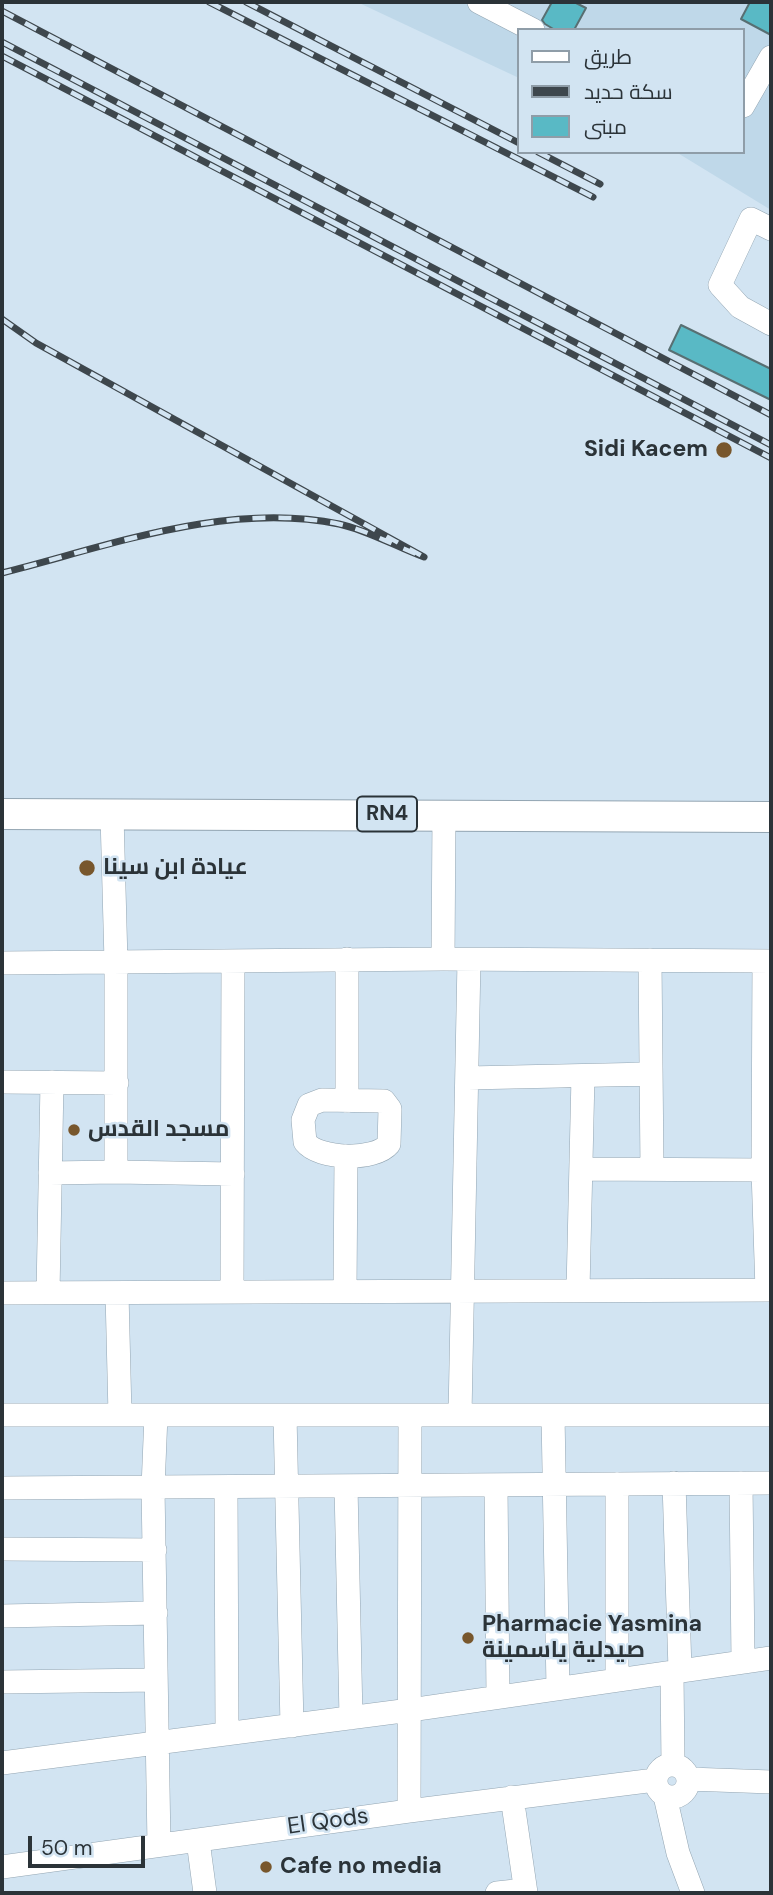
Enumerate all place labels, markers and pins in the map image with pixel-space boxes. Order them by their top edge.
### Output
place label: Sidi Kacem [584,436,708,464]
marker: Sidi Kacem [714,440,734,460]
place label: عيادة ابن سينا [103,854,248,882]
marker: عيادة ابن سينا [77,858,97,878]
place label: مسجد القدس [88,1116,229,1144]
marker: مسجد القدس [66,1122,82,1138]
place label: Pharmacie Yasmina صيدلية ياسمينة [482,1611,702,1665]
marker: Pharmacie Yasmina صيدلية ياسمينة [460,1630,476,1646]
place label: Cafe no media [280,1853,442,1881]
marker: Cafe no media [258,1859,274,1875]

